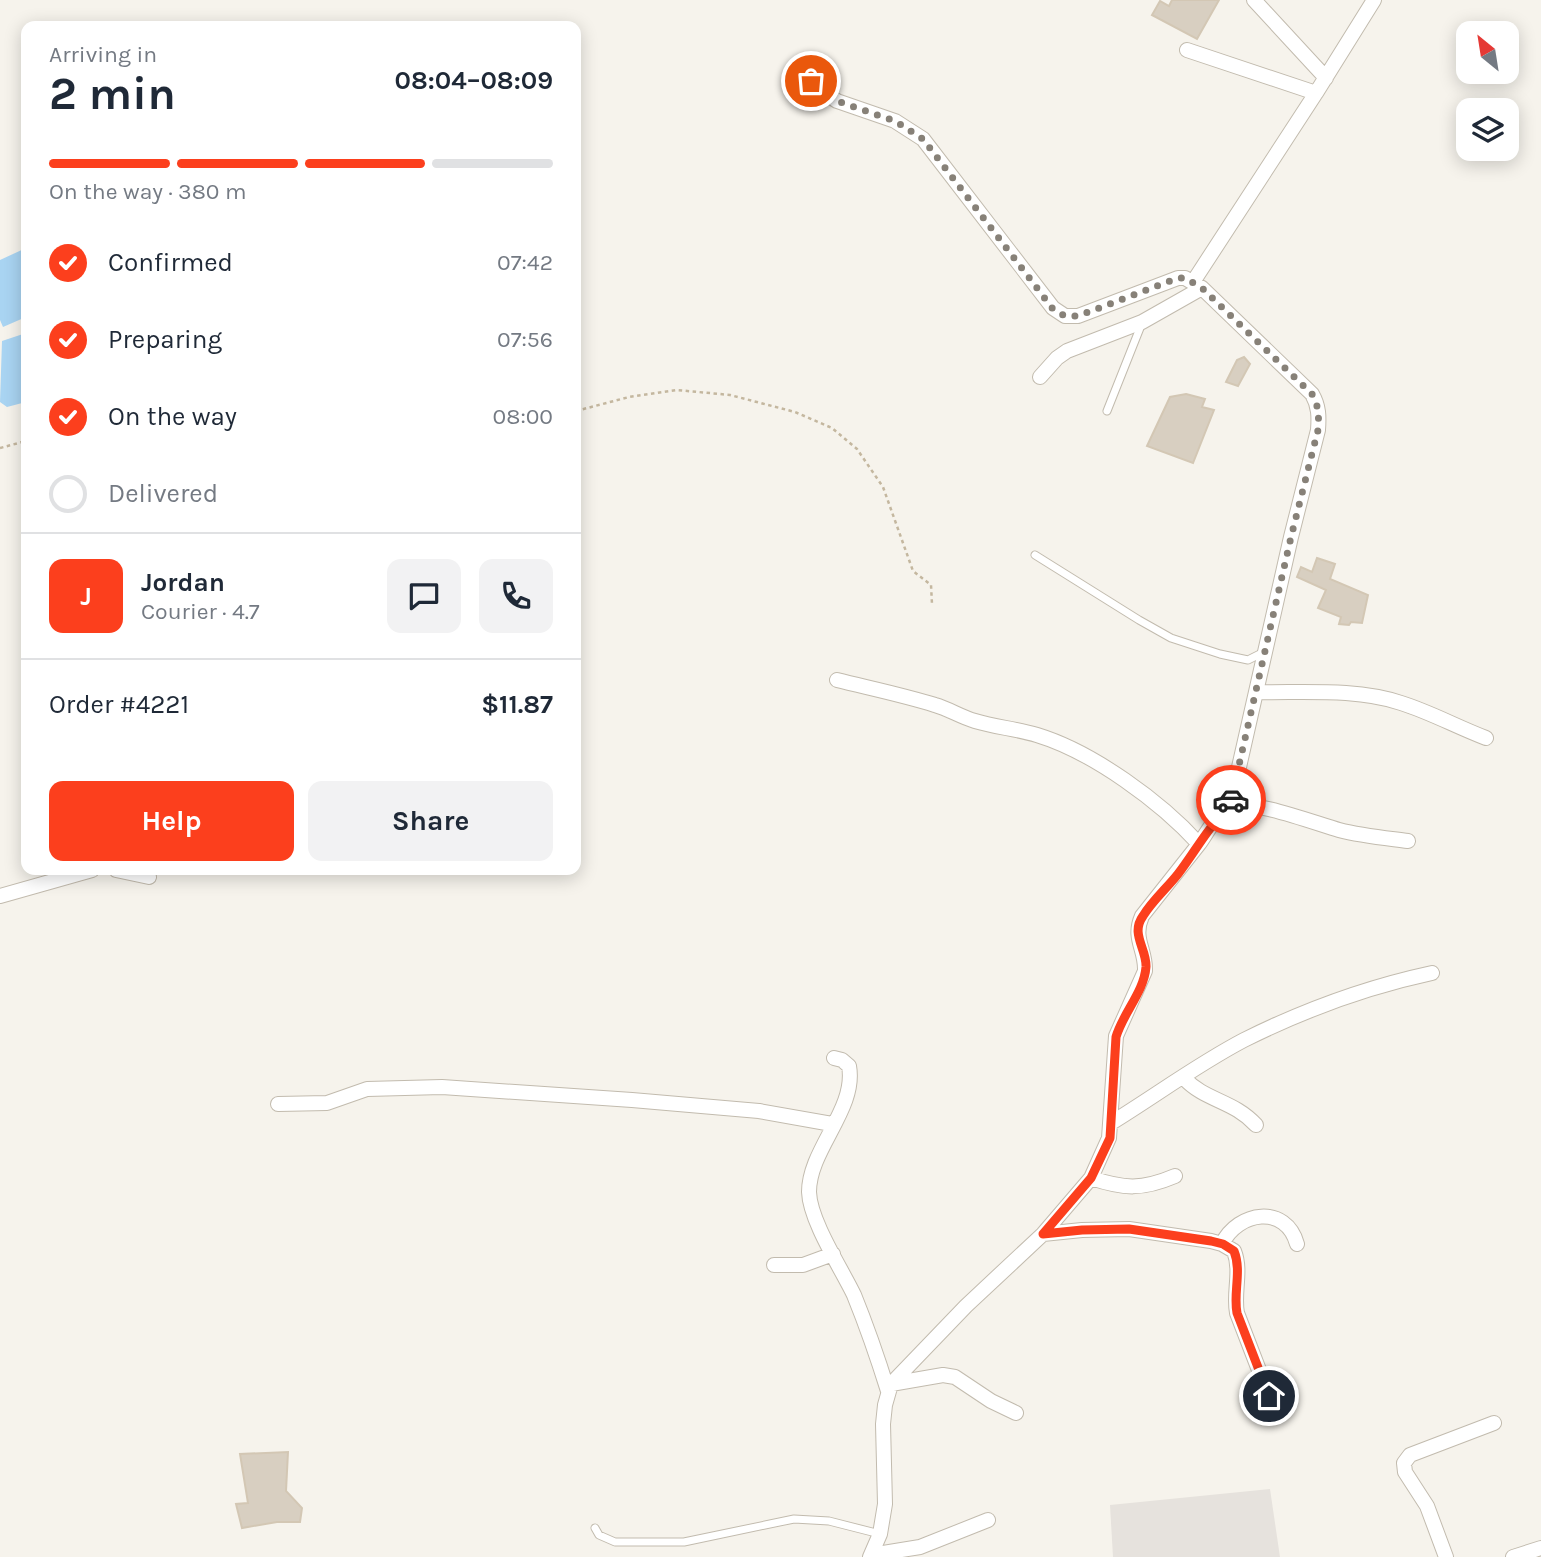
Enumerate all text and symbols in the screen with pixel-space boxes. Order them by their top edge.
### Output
north arrow [1456,21,1519,84]
map controls [1456,21,1519,161]
text: Arriving in [49,41,157,68]
pin [781,51,841,111]
icon: bag [792,62,830,100]
text: 08:04–08:09 [395,65,553,96]
text: 2 min [49,67,176,121]
button: layers [1456,98,1519,161]
text: On the way · 380 m [49,178,246,205]
icon: check [49,244,87,282]
text: Confirmed [108,247,233,278]
text: 07:42 [497,249,553,276]
icon: check [49,321,87,359]
text: Preparing [108,324,222,355]
text: 07:56 [497,326,553,353]
icon: check [49,398,87,436]
text: On the way [108,401,237,432]
text: 08:00 [493,403,553,430]
text: Delivered [108,478,218,509]
button: chat [387,559,461,633]
button: phone [479,559,553,633]
text: Jordan [141,567,225,598]
text: J [80,581,92,612]
text: Courier · 4.7 [141,598,260,625]
text: Order #4221 [49,689,189,720]
text: $11.87 [481,689,553,720]
courier [1196,765,1266,835]
button: Help [49,781,294,861]
button: Share [308,781,553,861]
icon: car [1212,781,1250,819]
pin [1239,1366,1299,1426]
icon: home [1250,1377,1288,1415]

